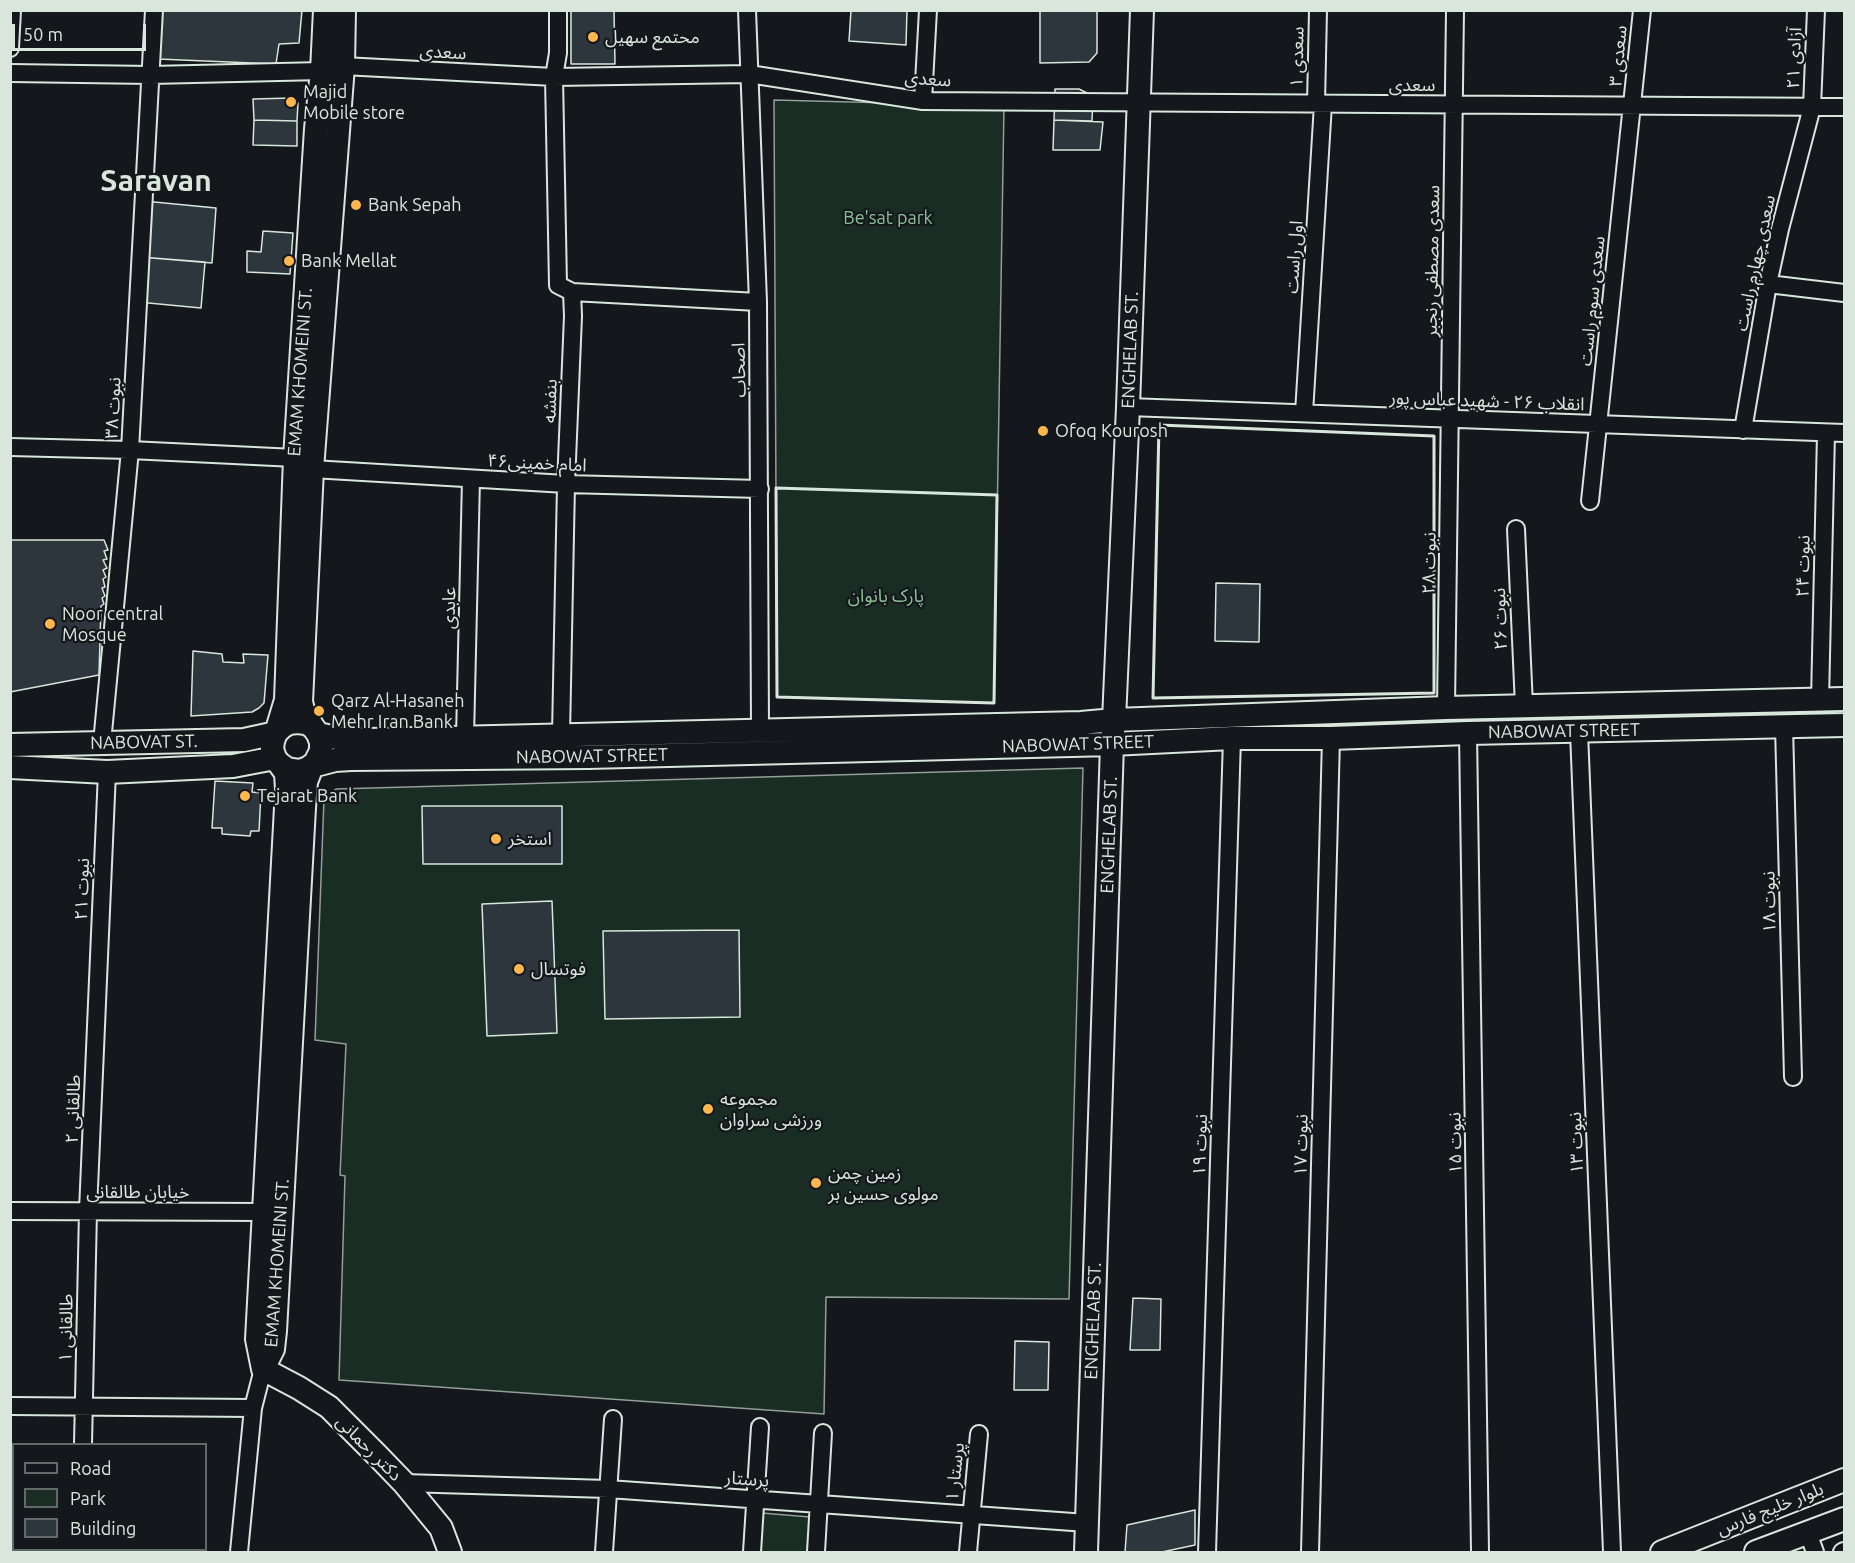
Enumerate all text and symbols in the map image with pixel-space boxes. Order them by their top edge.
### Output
scale bar [15,12,148,50]
text: 50 m [23,24,63,44]
street label: سعدی ۳ [1605,25,1631,87]
place label: محتمع سهیل [605,26,700,48]
street label: سعدی ۱ [1286,26,1308,88]
street label: آزادی ۲۱ [1782,27,1806,89]
marker: محتمع سهیل [586,30,600,44]
street label: سعدی [419,40,467,64]
street label: سعدی [904,67,952,91]
street label: سعدی [1389,74,1435,96]
place label: Majid Mobile store [303,81,405,124]
marker: Majid Mobile store [284,95,298,109]
district label: Saravan [100,163,212,199]
street label: سعدی مصطفی رنجبر [1420,185,1444,337]
street label: سعدی چهارم راست [1730,193,1780,333]
place label: Bank Sepah [368,194,462,216]
marker: Bank Sepah [349,198,363,212]
park label: Be'sat park [843,207,933,229]
street label: اول راست [1281,220,1307,294]
street label: سعدی سوم راست [1574,235,1610,367]
place label: Bank Mellat [301,250,397,272]
marker: Bank Mellat [282,254,296,268]
street label: EMAM KHOMEINI ST. [283,287,317,457]
street label: ENGHELAB ST. [1117,291,1143,409]
street label: اصحاب [728,342,750,398]
street label: نبوت ۳۸ [101,376,125,440]
street label: بنفشه [538,379,562,423]
street label: انقلاب ۲۶ - شهید عباس پور [1389,387,1585,415]
place label: Ofoq Kourosh [1055,420,1168,442]
marker: Ofoq Kourosh [1036,424,1050,438]
street label: امام خمینی۴۶ [487,450,587,476]
street label: نبوت ۲۸ [1418,532,1440,594]
street label: نبوت ۲۴ [1792,535,1814,597]
park label: پارک بانوان [848,585,924,607]
street label: عابدی [438,587,460,629]
street label: نبوت ۲۶ [1488,588,1512,650]
place label: Noor central Mosque [62,603,163,646]
marker: Noor central Mosque [43,617,57,631]
place label: Qarz Al-Hasaneh Mehr Iran Bank [331,690,464,732]
marker: Qarz Al-Hasaneh Mehr Iran Bank [312,704,326,718]
street label: NABOWAT STREET [1488,719,1640,743]
street label: NABOVAT ST. [90,730,198,754]
street label: NABOWAT STREET [1002,731,1154,757]
street label: NABOWAT STREET [516,744,668,768]
street label: ENGHELAB ST. [1096,776,1122,894]
place label: Tejarat Bank [257,785,357,807]
marker: Tejarat Bank [238,789,252,803]
place label: استخر [508,828,552,850]
marker: استخر [489,832,503,846]
street label: نبوت ۲۱ [70,858,94,920]
street label: نبوت ۱۸ [1758,871,1780,933]
place label: فوتسال [531,958,586,980]
marker: فوتسال [512,962,526,976]
street label: طالقانی ۲ [61,1074,85,1144]
place label: مجموعه ورزشی سراوان [720,1088,822,1130]
marker: مجموعه ورزشی سراوان [701,1102,715,1116]
street label: نبوت ۱۵ [1444,1112,1466,1174]
street label: نبوت ۱۳ [1564,1112,1588,1174]
street label: نبوت ۱۹ [1188,1114,1212,1176]
street label: نبوت ۱۷ [1290,1114,1312,1176]
place label: زمین چمن مولوی حسین بر [828,1162,939,1204]
marker: زمین چمن مولوی حسین بر [809,1176,823,1190]
street label: EMAM KHOMEINI ST. [260,1178,294,1348]
street label: خیابان طالقانی [86,1181,190,1203]
street label: ENGHELAB ST. [1080,1262,1106,1380]
street label: طالقانی ۱ [55,1293,77,1363]
street label: دکتر رحمانی [332,1411,406,1485]
street label: پرستار ۱ [941,1442,969,1502]
legend [12,1443,207,1551]
text: Road [70,1458,112,1478]
street label: پرستار [724,1467,770,1491]
street label: بلوار خلیج فارس [1713,1478,1827,1540]
text: Park [70,1488,106,1508]
text: Building [70,1518,136,1538]

